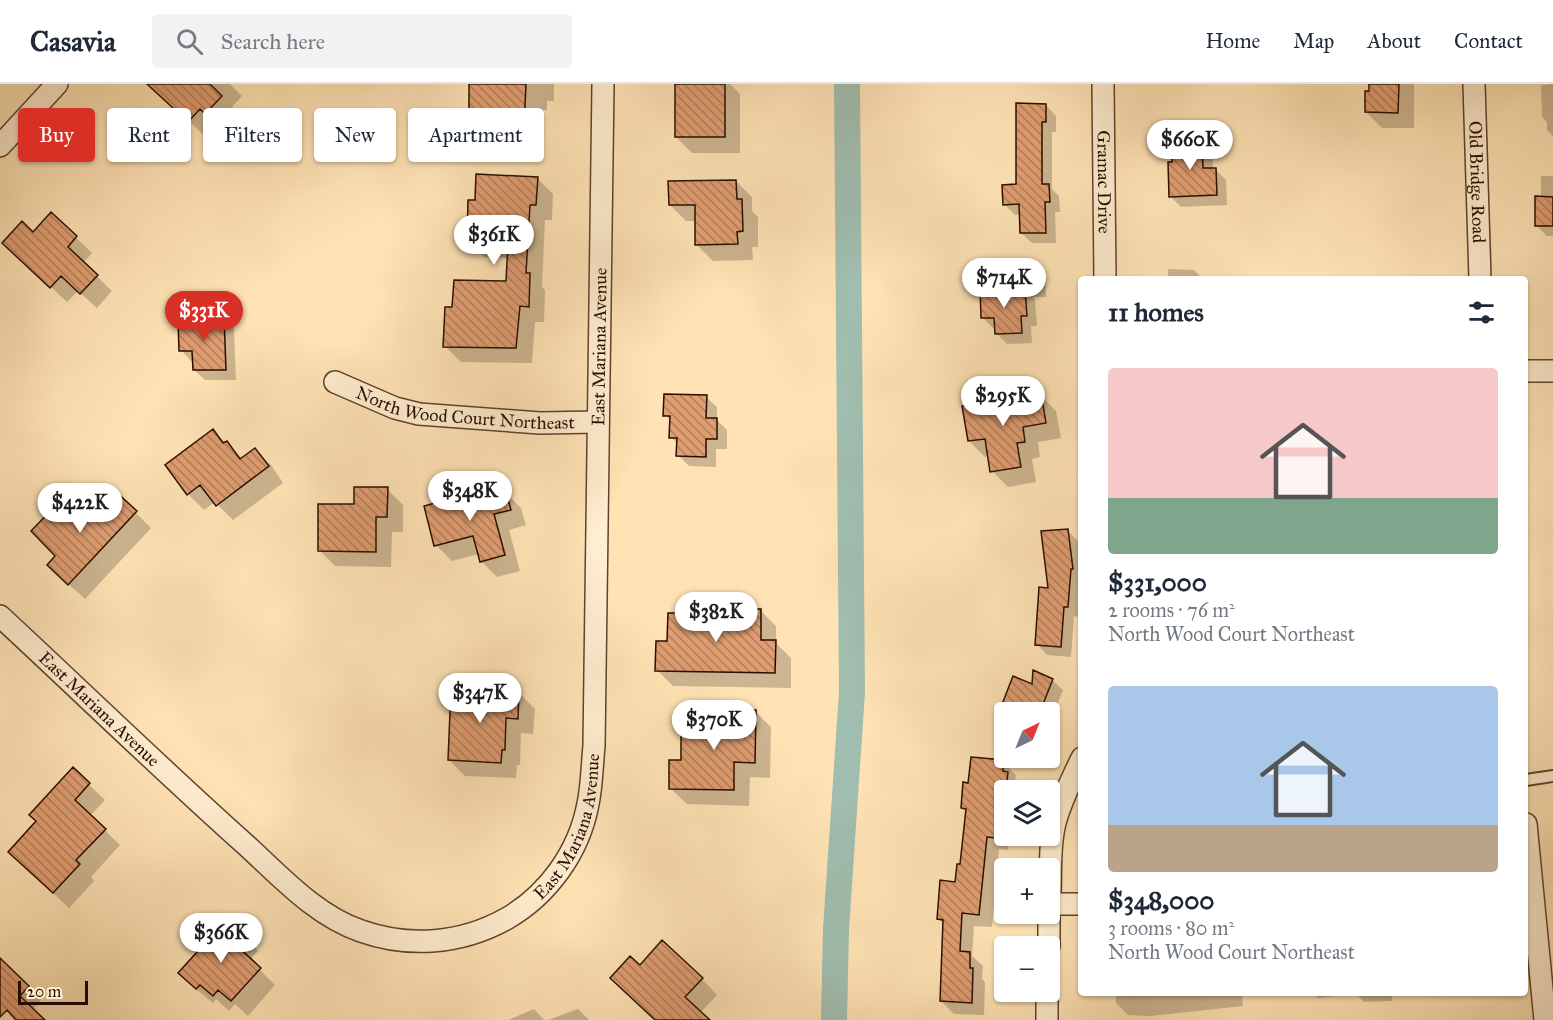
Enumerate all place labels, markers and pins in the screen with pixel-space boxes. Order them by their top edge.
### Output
pin: $660K [1148,120,1232,171]
pin: $361K [452,215,536,266]
pin: $714K [962,258,1046,309]
pin: $331K [162,291,246,342]
pin: $295K [961,376,1045,427]
pin: $348K [428,471,512,522]
pin: $422K [38,483,122,534]
pin: $382K [674,592,758,643]
pin: $347K [438,673,522,724]
pin: $370K [672,700,756,751]
pin: $366K [179,913,263,964]

